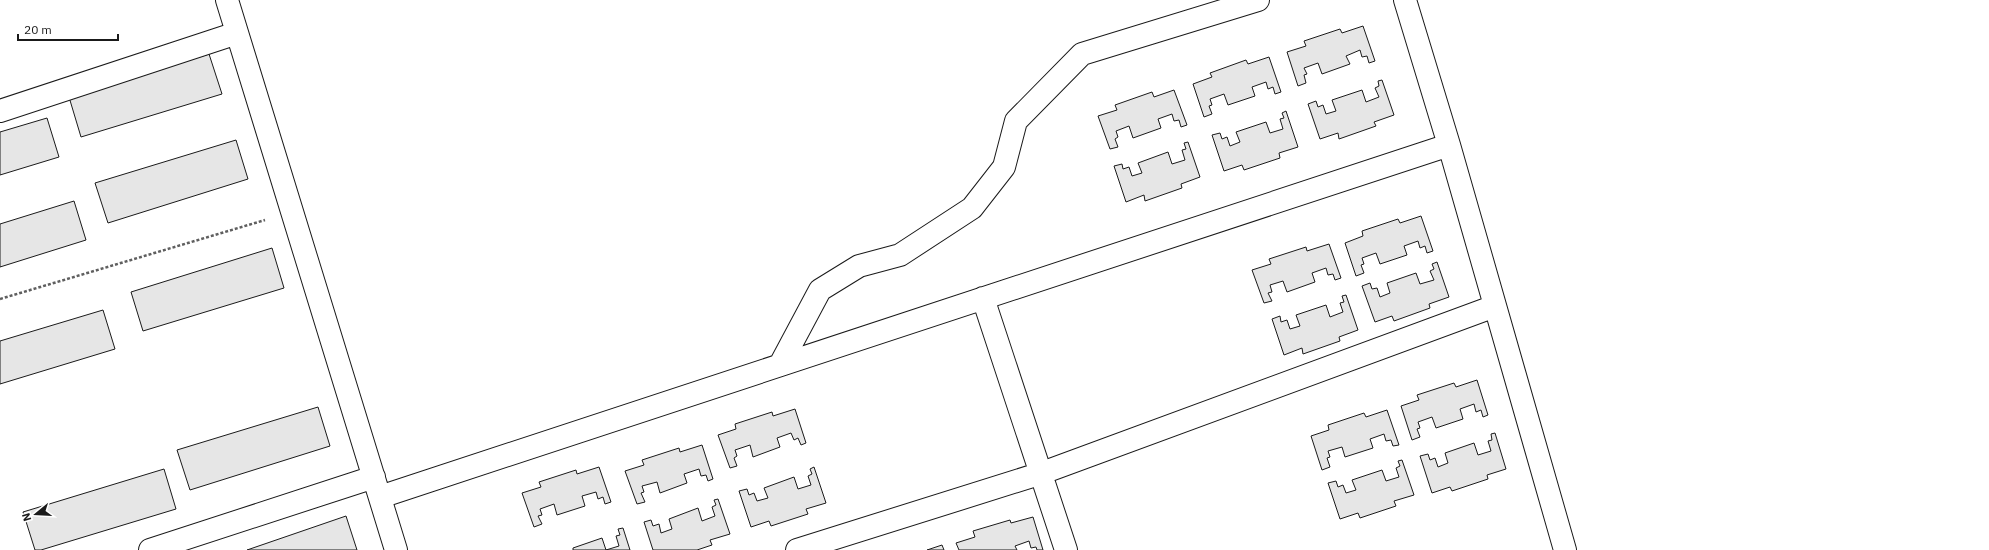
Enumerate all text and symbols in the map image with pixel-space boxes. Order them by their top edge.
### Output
scale bar [18,16,118,42]
text: 20 m [24,22,52,37]
north arrow [16,494,56,534]
text: N [19,511,34,523]

